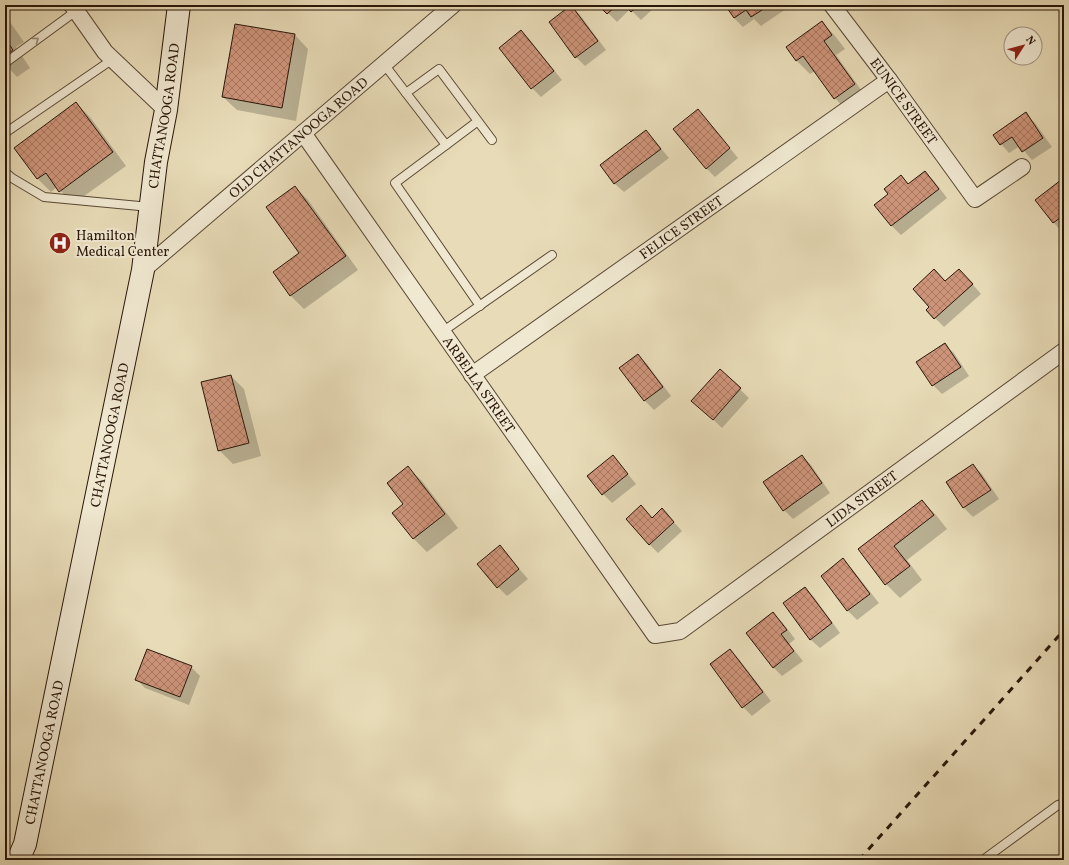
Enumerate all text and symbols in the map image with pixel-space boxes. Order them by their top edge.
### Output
north arrow [1003,26,1043,66]
text: N [1021,33,1038,49]
one-way arrow [32,38,39,45]
street label: CHATTANOOGA ROAD [145,42,185,190]
street label: EUNICE STREET [865,55,941,149]
street label: OLD CHATTANOOGA ROAD [225,74,373,204]
street label: FELICE STREET [636,192,728,265]
place label: Hamilton Medical Center [76,227,169,262]
hospital icon: Hamilton Medical Center [47,230,73,256]
street label: ARBELLA STREET [437,333,519,437]
street label: CHATTANOOGA ROAD [86,361,135,509]
street label: LIDA STREET [822,467,902,533]
street label: CHATTANOOGA ROAD [21,679,69,827]

